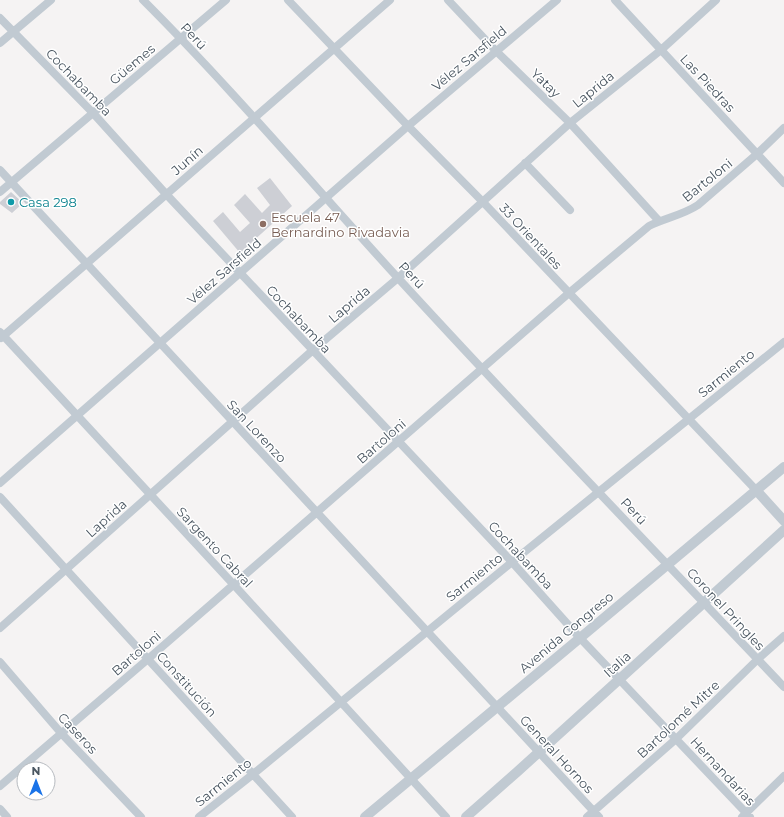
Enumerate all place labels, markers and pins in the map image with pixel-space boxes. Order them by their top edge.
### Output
place label: Casa 298 [19,194,77,210]
marker: Casa 298 [6,197,16,207]
place label: Escuela 47 Bernardino Rivadavia [271,209,410,240]
marker: Escuela 47 Bernardino Rivadavia [258,219,268,229]

